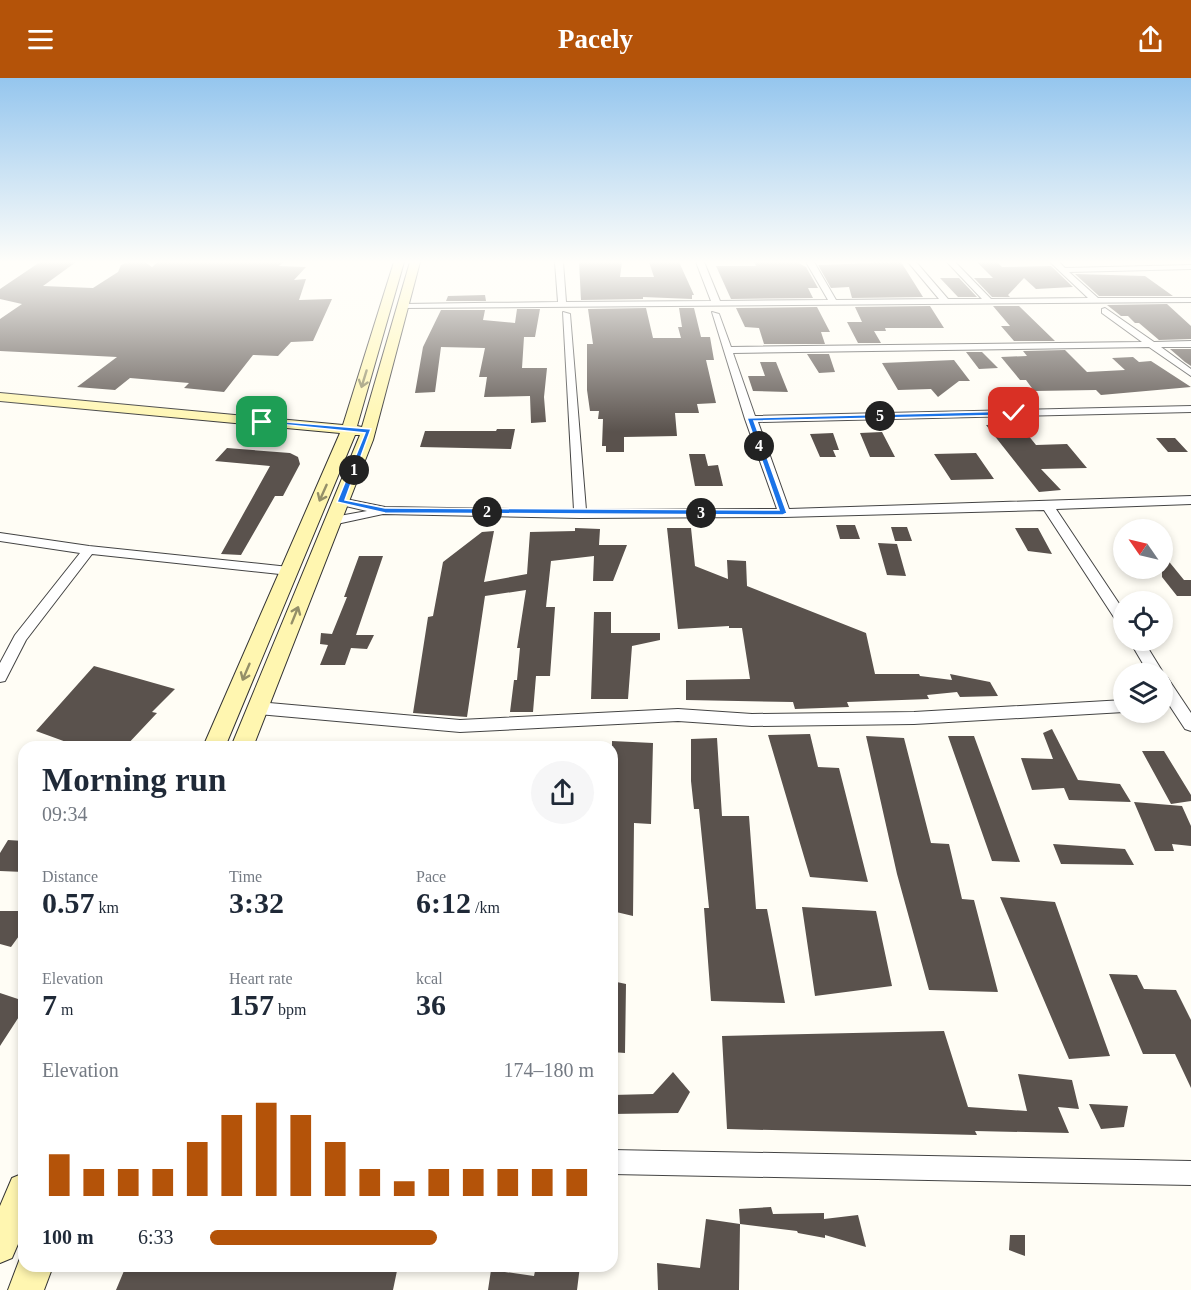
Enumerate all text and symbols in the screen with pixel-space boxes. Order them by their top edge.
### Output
icon: menu [24,23,57,56]
icon: share [1134,23,1167,56]
text: Pacely [558,24,633,54]
one-way arrow [358,369,369,388]
pin [988,387,1039,438]
pin [236,396,287,447]
icon: check [997,396,1030,429]
pin: 5 [865,401,895,431]
icon: arrive [245,405,278,438]
text: 5 [876,407,884,424]
pin: 4 [744,431,774,461]
text: 4 [755,437,763,454]
pin: 1 [339,455,369,485]
text: 1 [350,461,358,478]
one-way arrow [317,483,328,502]
pin: 2 [472,497,502,527]
pin: 3 [686,498,716,528]
text: 2 [483,503,491,520]
text: 3 [697,504,705,521]
north arrow [1113,519,1173,579]
map controls [1113,519,1173,723]
button: locate [1113,591,1173,651]
one-way arrow [290,606,301,625]
one-way arrow [239,663,250,681]
button: layers [1113,663,1173,723]
button: share [531,761,594,824]
text: Morning run [42,762,226,798]
text: 09:34 [42,803,88,825]
text: Distance [42,868,98,885]
text: Time [229,868,262,885]
text: Pace [416,868,446,885]
text: 0.57 [42,886,95,919]
text: 3:32 [229,886,284,919]
text: 6:12 [416,886,471,919]
text: km [95,899,119,916]
text: /km [471,899,500,916]
text: Elevation [42,970,103,987]
text: Heart rate [229,970,293,987]
text: kcal [416,970,443,987]
text: 7 [42,988,57,1021]
text: 157 [229,988,274,1021]
text: 36 [416,988,446,1021]
text: m [57,1001,73,1018]
text: bpm [274,1001,306,1018]
text: Elevation [42,1059,119,1081]
text: 174–180 m [503,1059,594,1081]
text: 100 m [42,1226,94,1248]
text: 6:33 [138,1226,174,1248]

